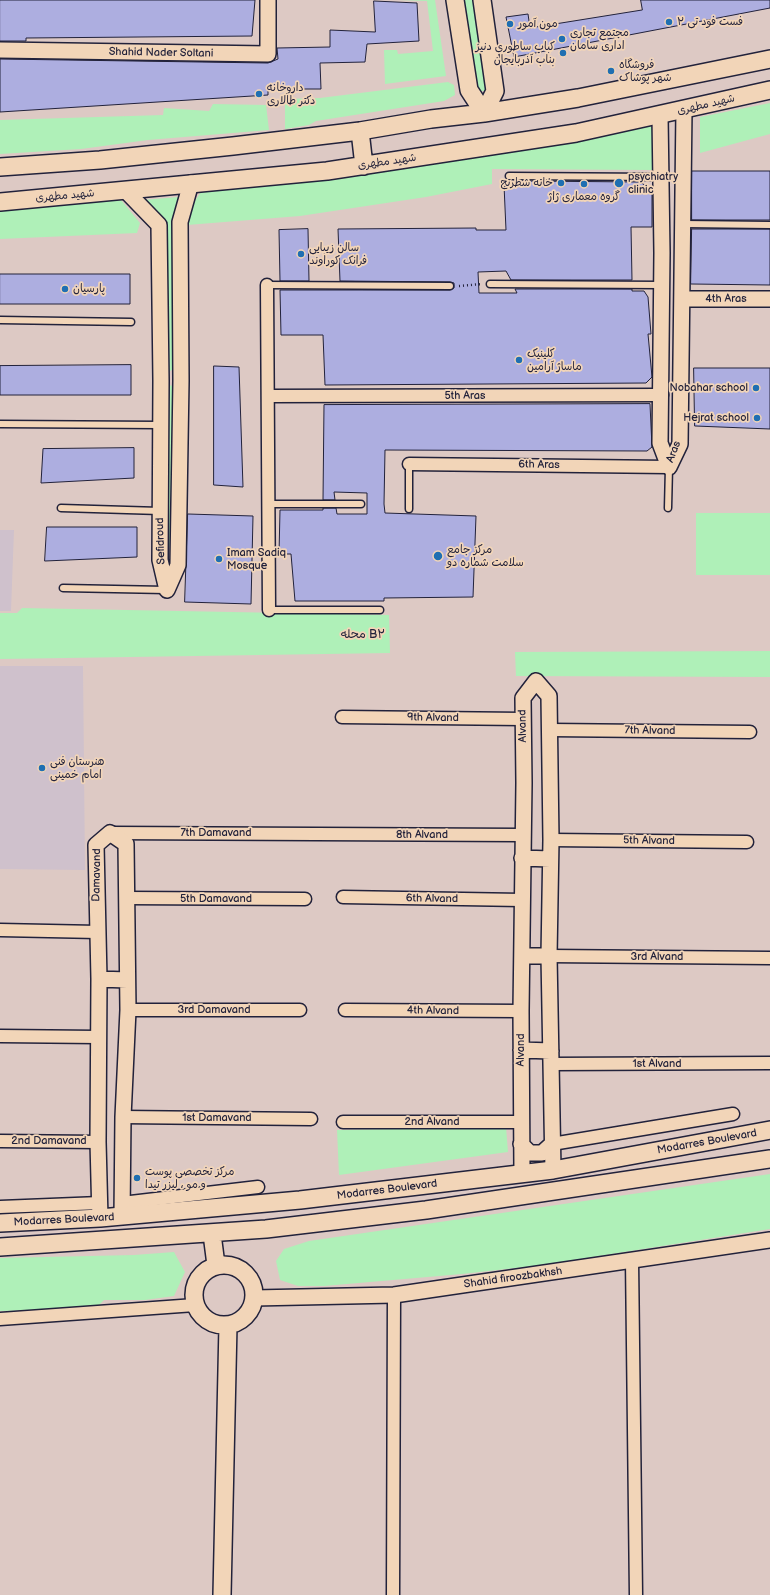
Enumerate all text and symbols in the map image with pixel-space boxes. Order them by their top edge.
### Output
place label: فست فود تی ۲ [677,15,743,29]
place label: مون آمور [518,17,558,31]
marker: فست فود تی ۲ [664,17,674,27]
marker: مون آمور [505,19,515,29]
place label: مجتمع تجاری اداری سامان [570,26,629,52]
marker: مجتمع تجاری اداری سامان [557,34,567,44]
place label: کباب ساطوری دنیز بناب آذربایجان [475,40,555,66]
street label: Shahid Nader Soltani [109,45,213,61]
marker: کباب ساطوری دنیز بناب آذربایجان [558,48,568,58]
place label: فروشگاه شهر پوشاک [619,58,672,84]
marker: فروشگاه شهر پوشاک [606,66,616,76]
place label: داروخانه دکتر طالاری [267,81,315,107]
marker: داروخانه دکتر طالاری [254,89,264,99]
street label: شهید مطهری [676,92,736,118]
street label: شهید مطهری [357,151,417,173]
place label: psychiatry clinic [628,170,678,196]
place label: خانه شطرنج [501,176,553,190]
marker: psychiatry clinic [613,177,625,189]
marker: خانه شطرنج [556,178,566,188]
marker: گروه معماری ژاژ [579,179,589,189]
street label: شهید مطهری [35,187,95,205]
place label: گروه معماری ژاژ [548,190,620,204]
place label: سالن زیبایی فرانک کوراوند [309,241,367,267]
marker: سالن زیبایی فرانک کوراوند [296,249,306,259]
place label: پارسیان [73,282,105,296]
marker: پارسیان [60,284,70,294]
street label: 4th Aras [705,292,747,306]
place label: کلینیک ماساژ آرامین [527,347,582,373]
marker: کلینیک ماساژ آرامین [514,355,524,365]
place label: Nobahar school [669,381,748,395]
marker: Nobahar school [751,383,761,393]
street label: 5th Aras [445,389,485,403]
place label: Hejrat school [683,411,749,425]
marker: Hejrat school [752,413,762,423]
street label: Aras [664,439,684,465]
street label: 6th Aras [518,458,560,472]
street label: Sefidroud [154,517,168,565]
place label: مرکز جامع سلامت شماره دو [447,543,524,569]
place label: Imam Sadiq Mosque [227,546,286,572]
marker: مرکز جامع سلامت شماره دو [432,550,444,562]
marker: Imam Sadiq Mosque [214,554,224,564]
district label: محله B۲ [341,628,385,642]
street label: Alvand [516,709,530,743]
street label: 9th Alvand [407,711,459,725]
street label: 7th Alvand [624,724,676,738]
place label: هنرستان فنی امام خمینی [50,755,104,781]
marker: هنرستان فنی امام خمینی [37,763,47,773]
street label: 7th Damavand [180,826,252,840]
street label: 8th Alvand [396,828,448,842]
street label: 5th Alvand [623,834,675,848]
street label: Damavand [90,848,104,902]
street label: 5th Damavand [180,892,252,906]
street label: 6th Alvand [406,892,458,906]
street label: 3rd Alvand [631,950,683,964]
street label: 3rd Damavand [177,1003,251,1017]
street label: 4th Alvand [407,1004,459,1018]
street label: Alvand [514,1033,528,1067]
street label: 1st Alvand [632,1057,682,1071]
street label: 1st Damavand [182,1111,252,1125]
street label: 2nd Alvand [404,1115,460,1129]
street label: Modarres Boulevard [656,1127,758,1157]
street label: 2nd Damavand [11,1134,87,1148]
place label: مرکز تخصصی پوست و مو ، لیزر تیدا [145,1165,234,1191]
marker: مرکز تخصصی پوست و مو ، لیزر تیدا [132,1173,142,1183]
street label: Modarres Boulevard [336,1177,438,1203]
street label: Modarres Boulevard [13,1211,115,1229]
street label: Shahid firoozbakhsh [463,1265,563,1291]

